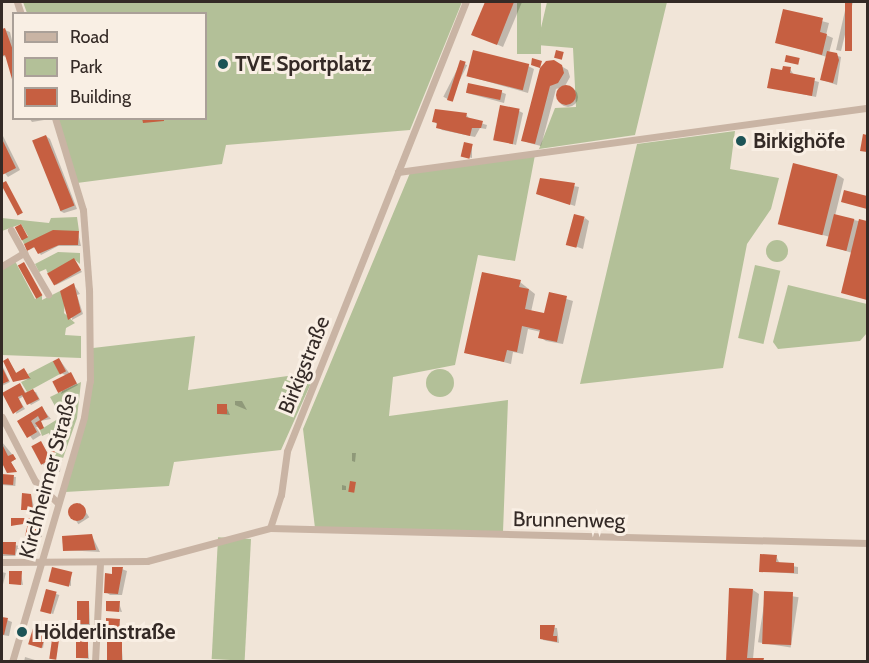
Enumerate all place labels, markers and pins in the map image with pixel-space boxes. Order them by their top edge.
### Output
place label: TVE Sportplatz [235,51,371,77]
marker: TVE Sportplatz [216,57,230,71]
place label: Birkighöfe [753,128,845,154]
marker: Birkighöfe [734,134,748,148]
place label: Hölderlinstraße [34,619,176,645]
marker: Hölderlinstraße [15,625,29,639]

